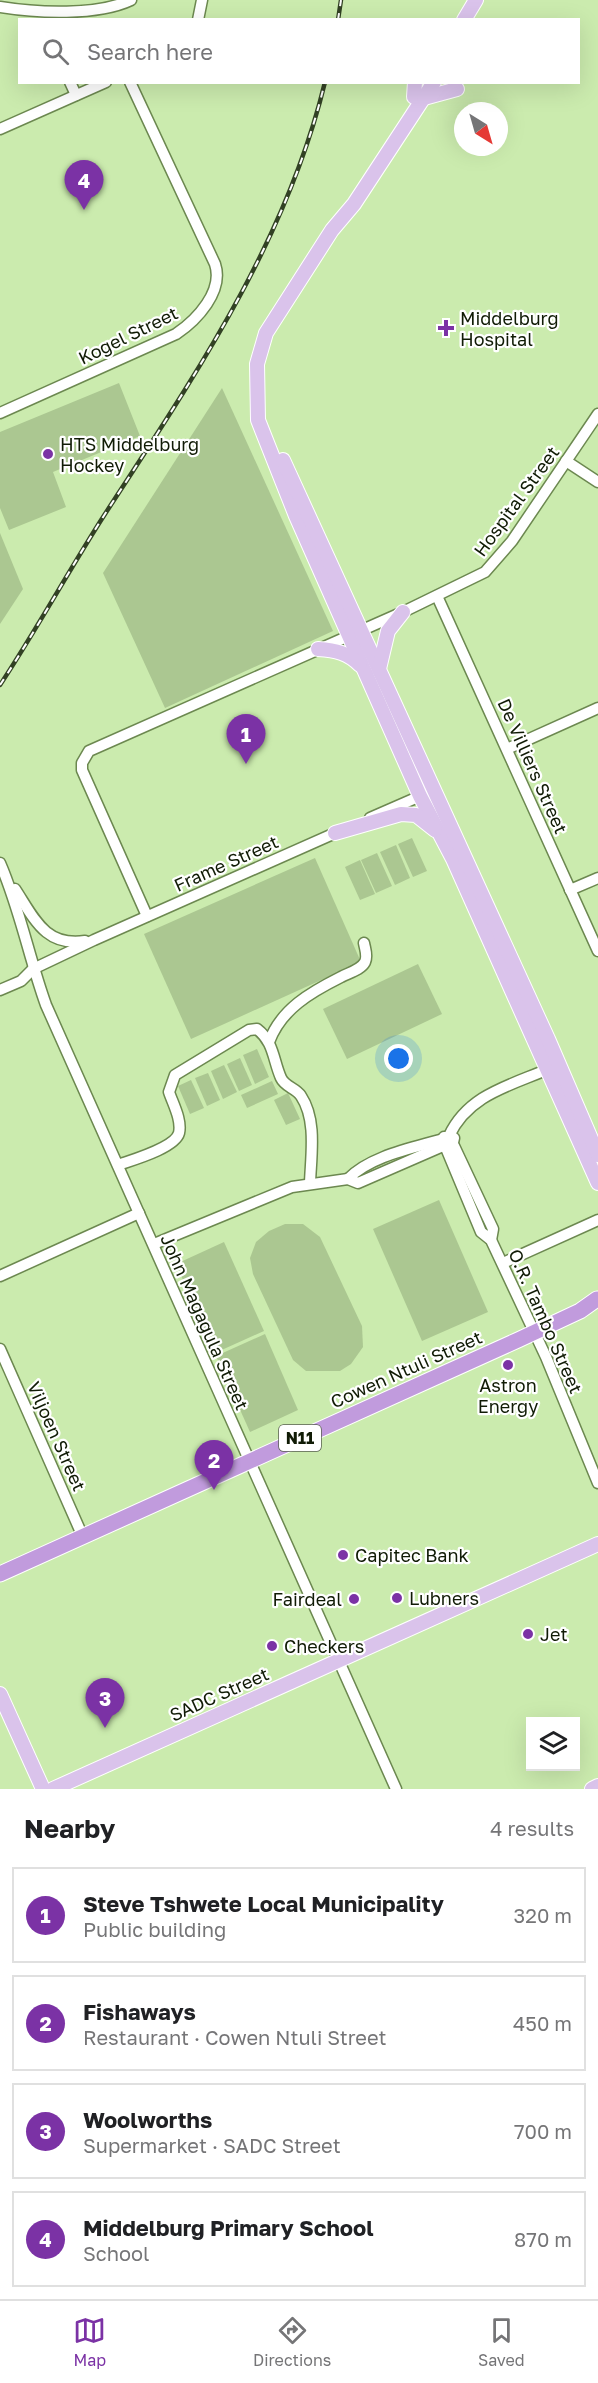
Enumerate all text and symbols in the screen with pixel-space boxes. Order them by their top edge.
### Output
search box [18,18,580,84]
icon: search [39,35,72,68]
text: Search here [87,38,213,65]
north arrow [454,102,508,156]
pin: 4 [64,160,104,210]
street label: Kogel Street [75,301,181,369]
place label: Middelburg Hospital [460,307,559,350]
marker: Middelburg Hospital [437,319,455,337]
place label: HTS Middelburg Hockey [60,433,199,476]
street label: Hospital Street [469,442,563,560]
marker: HTS Middelburg Hockey [41,447,55,461]
street label: De Villiers Street [493,695,573,837]
pin: 1 [226,714,266,764]
street label: Frame Street [170,830,282,896]
your location [384,1044,413,1073]
street label: John Magagula Street [156,1231,254,1413]
street label: O.R. Tambo Street [504,1245,588,1397]
street label: Cowen Ntuli Street [327,1326,485,1412]
marker: Astron Energy [501,1358,515,1372]
place label: Astron Energy [478,1374,538,1417]
street label: Viljoen Street [23,1378,91,1494]
road number: N11 [279,1425,321,1451]
pin: 2 [194,1440,234,1490]
place label: Capitec Bank [355,1544,469,1566]
marker: Capitec Bank [336,1548,350,1562]
place label: Lubners [409,1587,479,1609]
place label: Fairdeal [272,1588,342,1610]
marker: Lubners [390,1591,404,1605]
marker: Fairdeal [347,1592,361,1606]
place label: Jet [540,1623,568,1645]
marker: Jet [521,1627,535,1641]
place label: Checkers [284,1635,364,1657]
marker: Checkers [265,1639,279,1653]
street label: SADC Street [166,1662,272,1726]
pin: 3 [86,1678,124,1728]
map controls [526,1717,580,1771]
button: layers [526,1717,580,1771]
text: Nearby [24,1813,115,1844]
text: 4 results [490,1816,574,1840]
text: Steve Tshwete Local Municipality [83,1890,444,1917]
text: 1 [40,1903,51,1927]
text: 320 m [514,1903,572,1927]
text: Public building [83,1917,226,1941]
text: Fishaways [83,1998,196,2025]
text: 2 [39,2011,52,2035]
text: 450 m [513,2011,572,2035]
text: Restaurant · Cowen Ntuli Street [83,2025,387,2049]
text: Woolworths [83,2106,212,2133]
text: 3 [39,2119,52,2143]
text: 700 m [514,2119,572,2143]
text: Supermarket · SADC Street [83,2133,341,2157]
text: Middelburg Primary School [83,2214,374,2241]
text: 4 [39,2227,52,2251]
text: 870 m [514,2227,572,2251]
text: School [83,2241,149,2265]
tab: Map [73,2314,106,2370]
tab: Directions [253,2314,331,2370]
tab: Saved [478,2314,525,2370]

